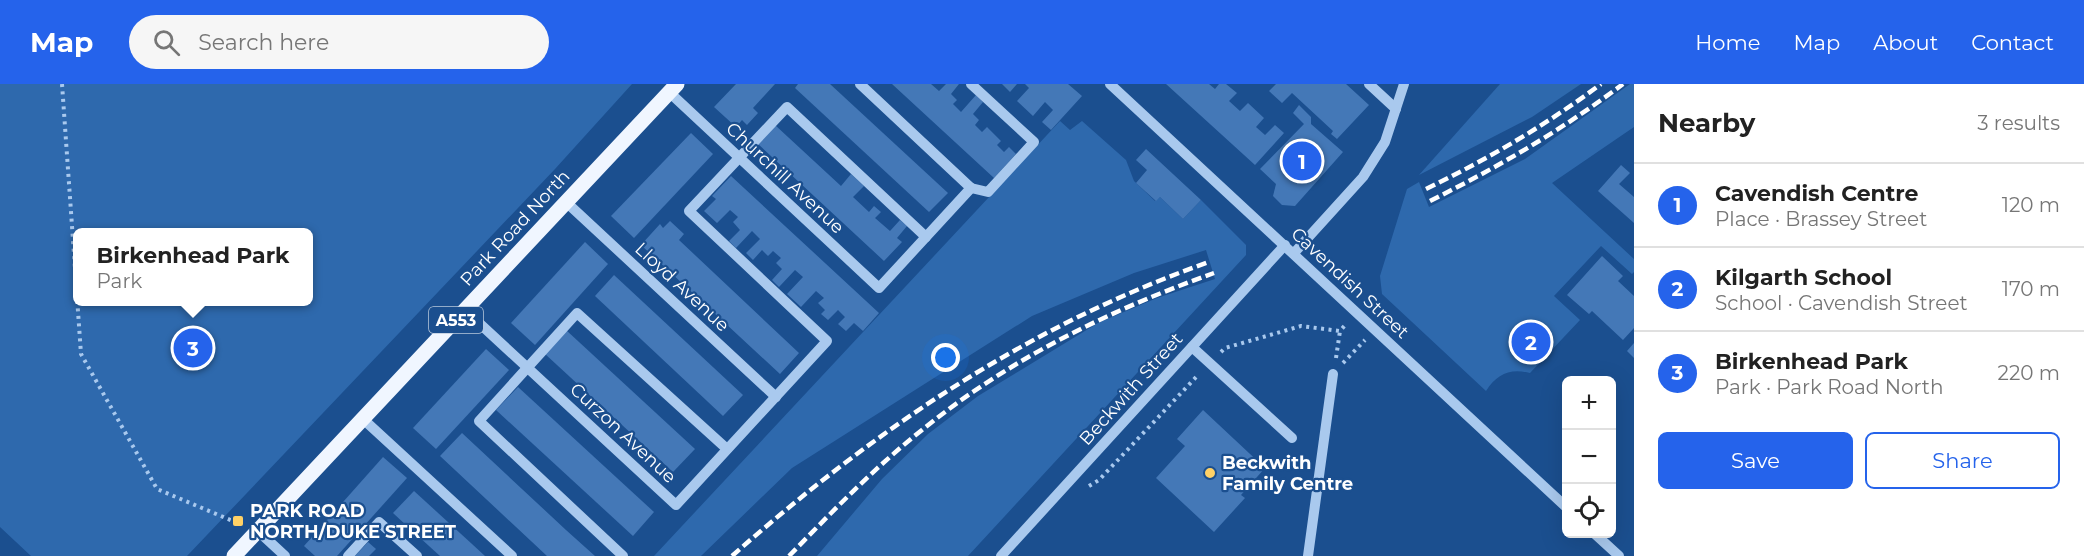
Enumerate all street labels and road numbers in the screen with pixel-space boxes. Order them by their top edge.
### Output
street label: Churchill Avenue [721,118,849,238]
street label: Park Road North [456,165,574,291]
street label: Cavendish Street [1287,223,1413,343]
street label: Lloyd Avenue [630,238,734,336]
road number: A553 [429,307,483,333]
street label: Beckwith Street [1075,328,1187,450]
street label: Curzon Avenue [565,378,681,488]

